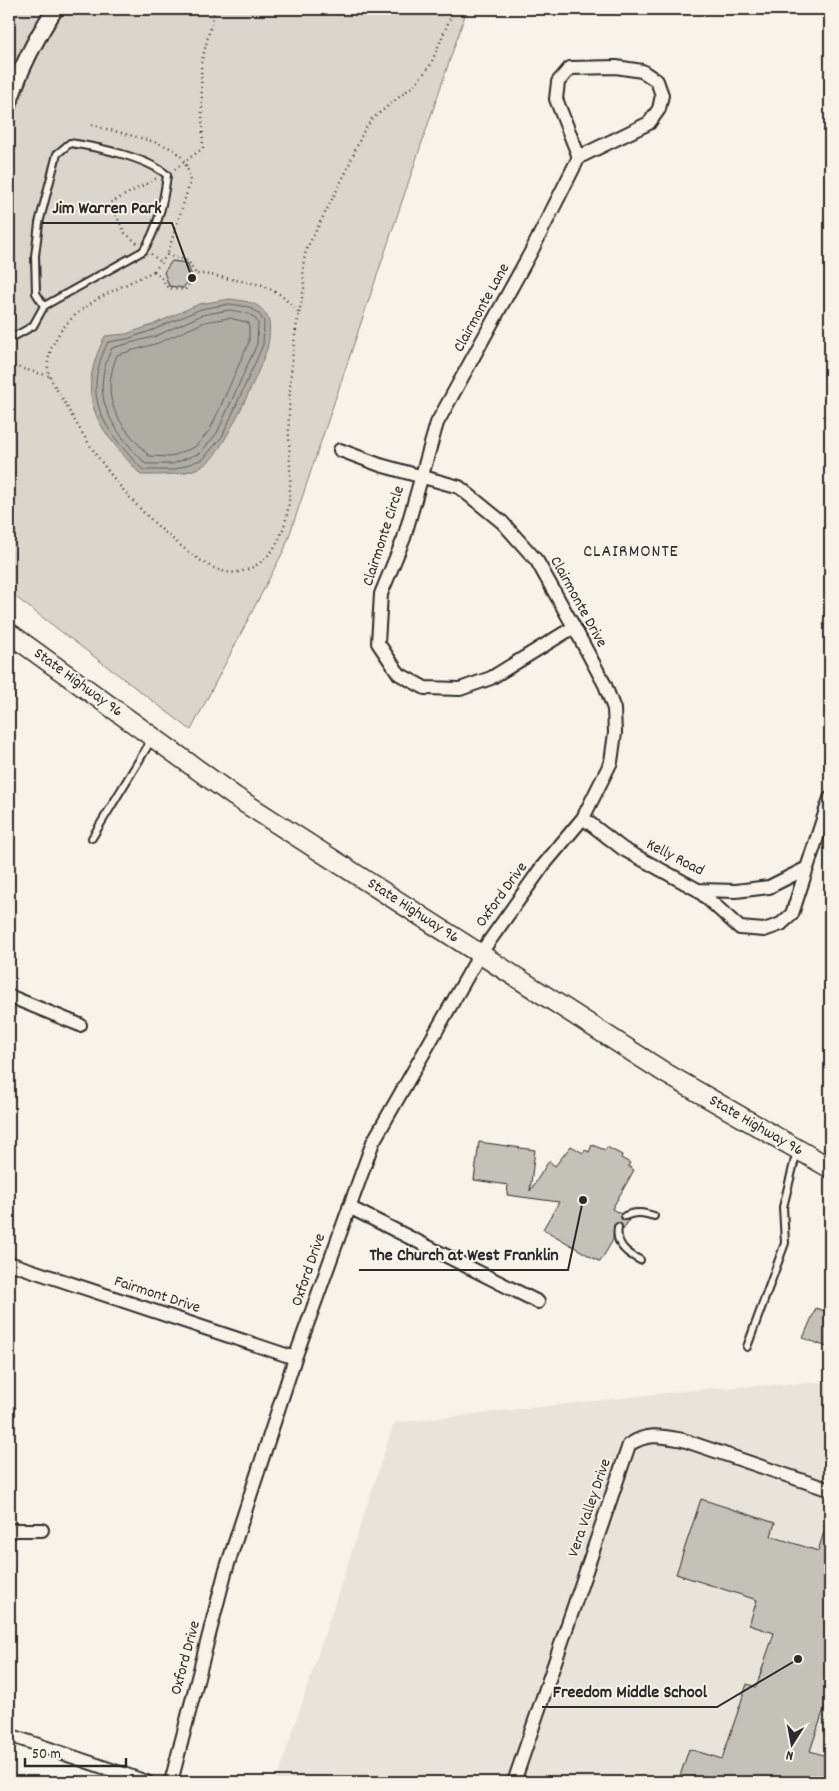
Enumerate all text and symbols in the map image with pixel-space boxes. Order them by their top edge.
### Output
callout: Jim Warren Park [42,190,172,223]
text: Jim Warren Park [52,197,162,222]
street label: Clairmonte Lane [448,259,516,357]
street label: Clairmonte Circle [357,483,411,589]
district label: CLAIRMONTE [583,540,679,565]
street label: Clairmonte Drive [543,552,613,652]
street label: State Highway 96 [29,643,128,723]
street label: Kelly Road [642,834,708,882]
street label: Oxford Drive [470,858,534,932]
street label: State Highway 96 [362,873,464,949]
street label: State Highway 96 [704,1090,808,1162]
street label: Oxford Drive [286,1230,332,1310]
callout: The Church at West Franklin [359,1237,568,1270]
text: The Church at West Franklin [369,1244,559,1269]
street label: Fairmont Drive [111,1270,203,1320]
street label: Vera Valley Drive [562,1456,618,1560]
street label: Oxford Drive [165,1618,207,1698]
callout: Freedom Middle School [542,1674,717,1707]
text: Freedom Middle School [553,1681,708,1706]
north arrow [766,1718,816,1768]
scale bar [25,1736,126,1768]
text: 50 m [32,1744,61,1766]
text: N [785,1744,795,1765]

